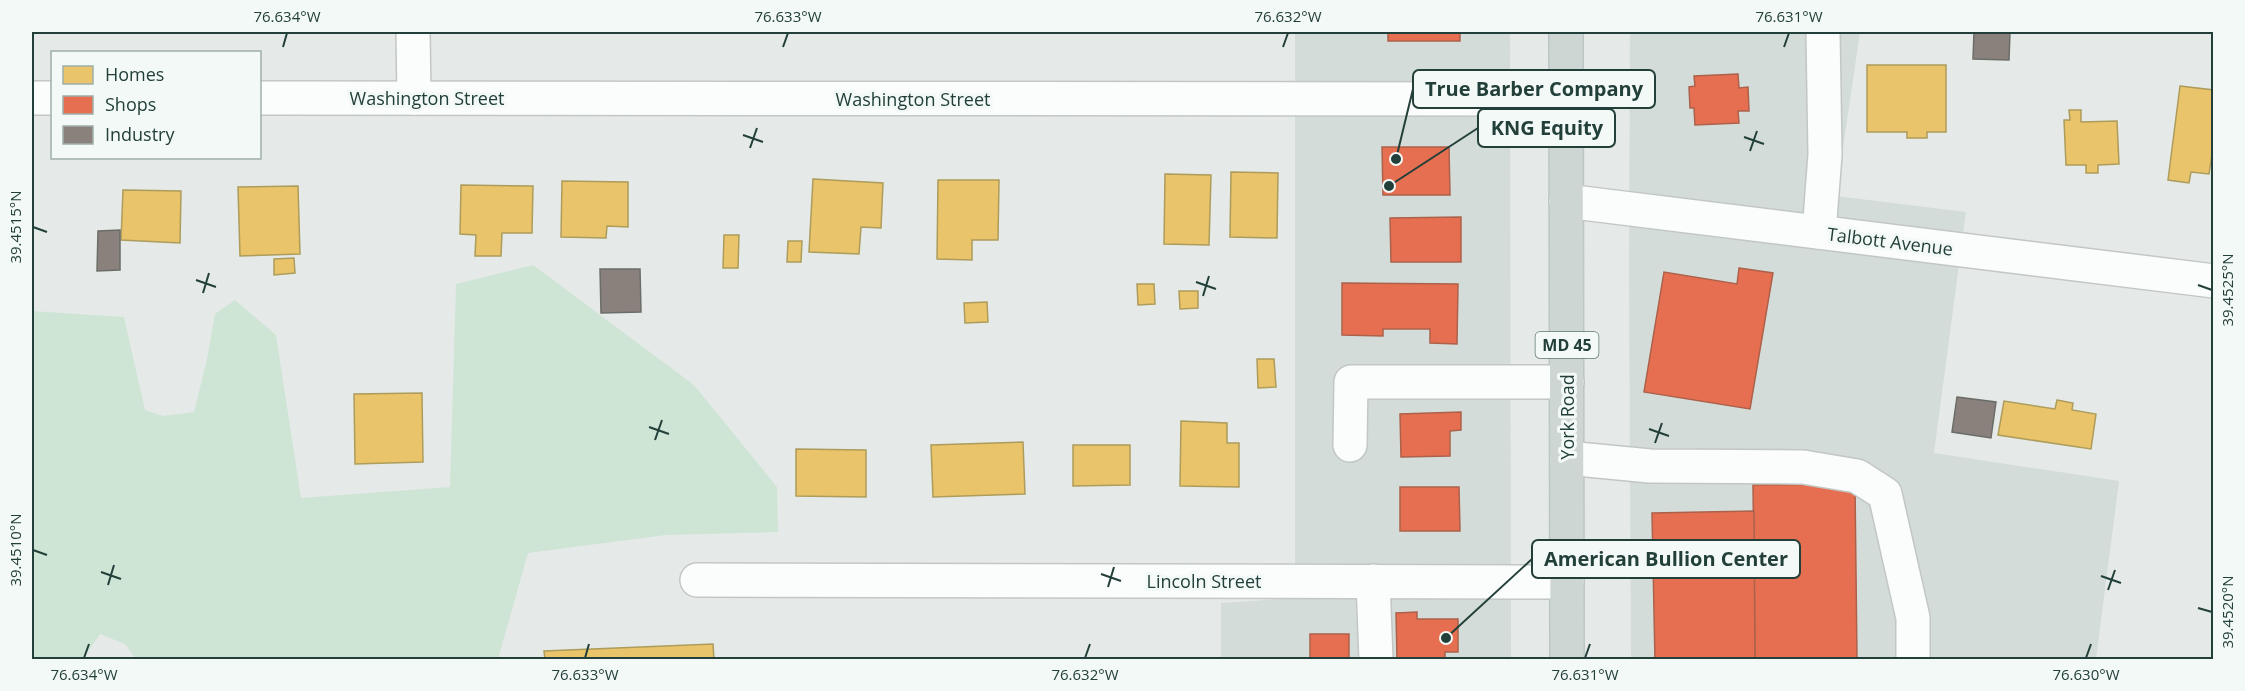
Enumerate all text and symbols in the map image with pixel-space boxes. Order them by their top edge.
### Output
text: 76.634°W [253,6,321,26]
text: 76.633°W [754,6,822,26]
text: 76.632°W [1254,6,1322,26]
text: 76.631°W [1755,6,1823,26]
legend [51,51,261,159]
text: Homes [105,62,164,86]
callout: True Barber Company [1413,70,1655,108]
text: True Barber Company [1425,75,1644,102]
street label: Washington Street [350,86,504,110]
street label: Washington Street [836,87,990,111]
text: Shops [105,92,156,116]
callout: KNG Equity [1478,109,1615,147]
text: KNG Equity [1491,114,1604,141]
text: Industry [105,122,175,146]
text: 39.4515°N [5,190,25,264]
street label: Talbott Avenue [1826,221,1954,261]
text: 39.4525°N [2217,253,2237,327]
road number: MD 45 [1536,332,1598,358]
street label: York Road [1555,374,1579,460]
text: 39.4510°N [5,513,25,587]
callout: American Bullion Center [1532,540,1800,578]
text: American Bullion Center [1544,545,1788,572]
street label: Lincoln Street [1147,569,1261,593]
text: 39.4520°N [2217,575,2237,649]
text: 76.634°W [50,664,118,684]
text: 76.633°W [551,664,619,684]
text: 76.632°W [1051,664,1119,684]
text: 76.631°W [1551,664,1619,684]
text: 76.630°W [2052,664,2120,684]

